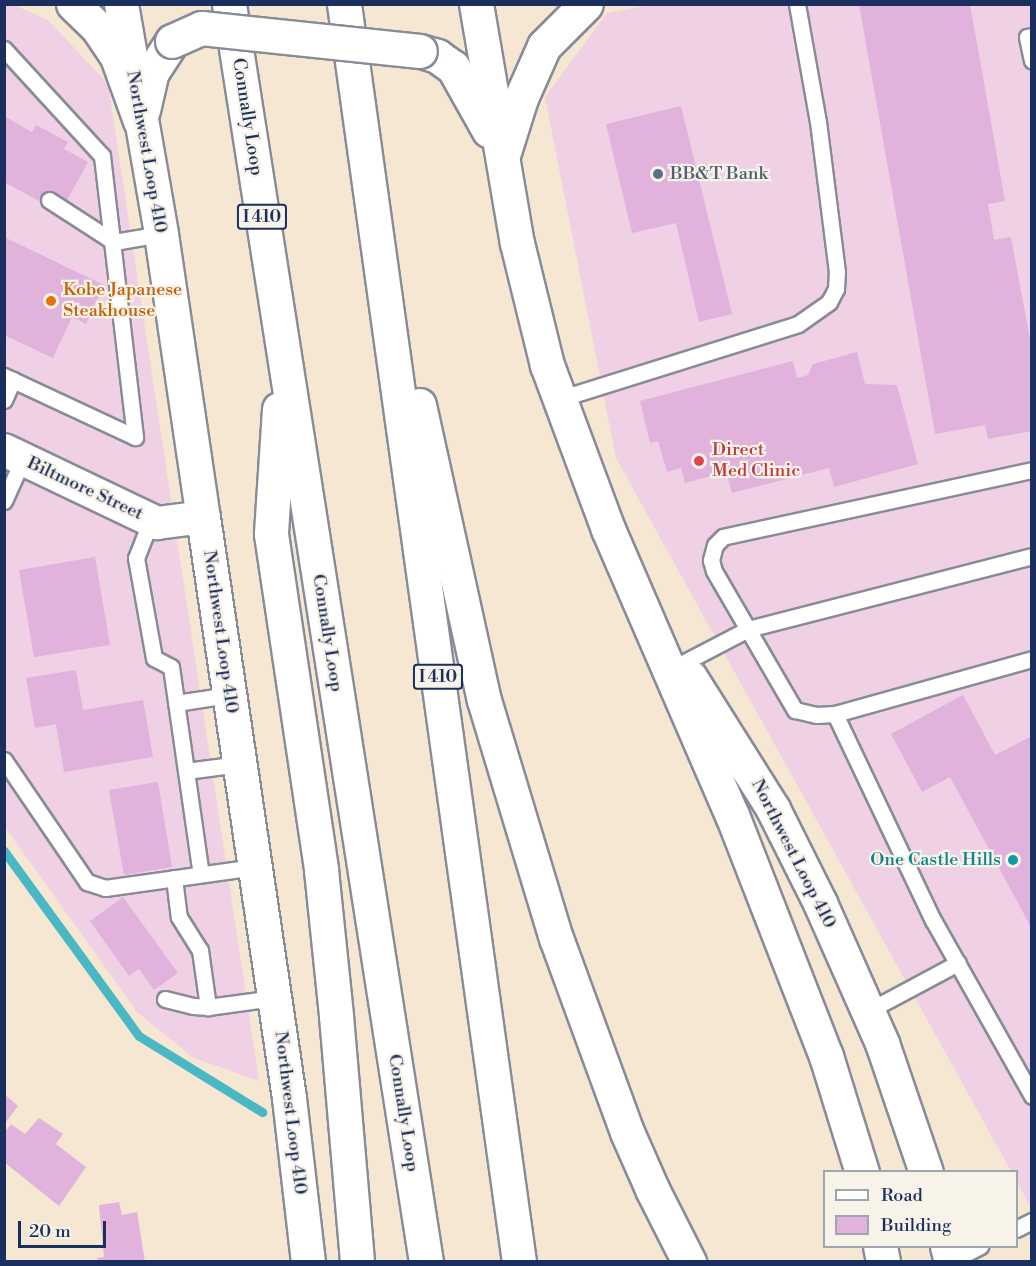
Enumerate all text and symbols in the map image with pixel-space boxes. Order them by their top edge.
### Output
street label: Connally Loop [227,57,267,177]
street label: Northwest Loop 410 [121,69,171,235]
place label: BB&T Bank [670,163,768,185]
marker: BB&T Bank [651,167,665,181]
road number: I 410 [236,204,288,230]
place label: Kobe Japanese Steakhouse [63,280,182,322]
marker: Kobe Japanese Steakhouse [44,294,58,308]
place label: Direct Med Clinic [712,440,800,482]
marker: Direct Med Clinic [690,452,708,470]
street label: Biltmore Street [24,453,146,525]
street label: Northwest Loop 410 [198,549,242,715]
street label: Connally Loop [307,573,347,693]
road number: I 410 [412,664,464,690]
street label: Northwest Loop 410 [746,776,840,932]
place label: One Castle Hills [870,849,1001,871]
marker: One Castle Hills [1006,853,1020,867]
street label: Northwest Loop 410 [269,1030,311,1196]
street label: Connally Loop [383,1053,423,1173]
legend [823,1170,1018,1248]
text: Road [881,1184,923,1207]
scale bar [21,1209,110,1247]
text: Building [881,1214,951,1237]
text: 20 m [29,1220,71,1243]

